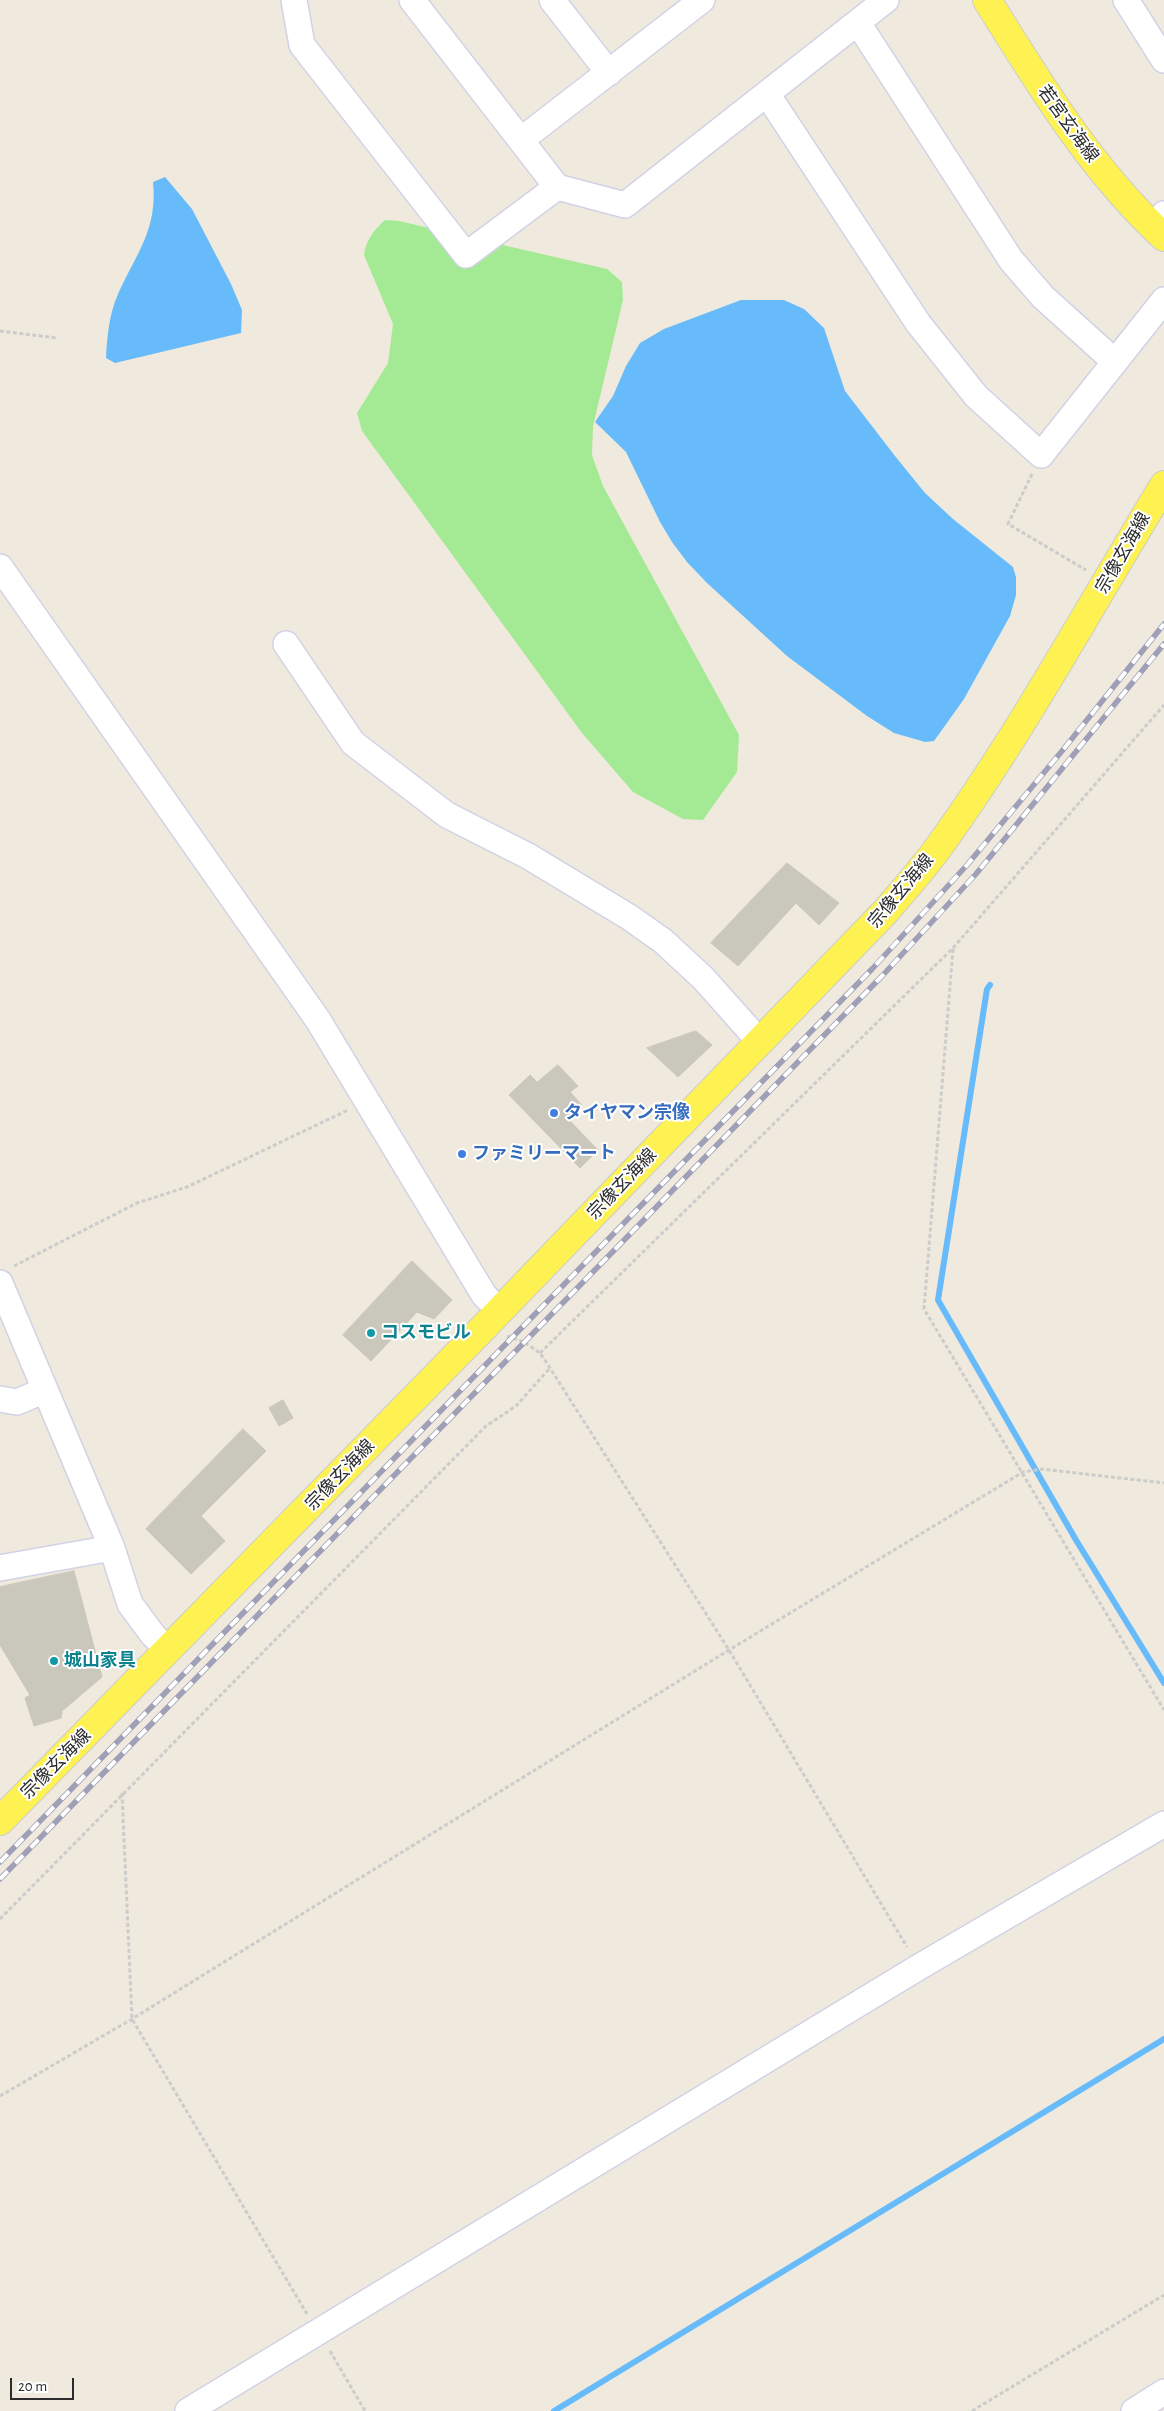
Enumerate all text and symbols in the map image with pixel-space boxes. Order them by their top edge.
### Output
street label: 若宮玄海線 [1033,81,1103,167]
street label: 宗像玄海線 [1091,509,1155,597]
street label: 宗像玄海線 [864,850,938,932]
place label: タイヤマン宗像 [564,1102,690,1124]
marker: タイヤマン宗像 [548,1107,560,1119]
place label: ファミリーマート [472,1143,616,1165]
street label: 宗像玄海線 [583,1144,661,1224]
marker: ファミリーマート [456,1148,468,1160]
place label: コスモビル [381,1322,471,1344]
marker: コスモビル [365,1327,377,1339]
street label: 宗像玄海線 [301,1435,379,1515]
place label: 城山家具 [64,1650,136,1672]
marker: 城山家具 [48,1655,60,1667]
street label: 宗像玄海線 [17,1725,95,1803]
scale bar [12,2368,76,2400]
text: 20 m [18,2379,47,2394]

